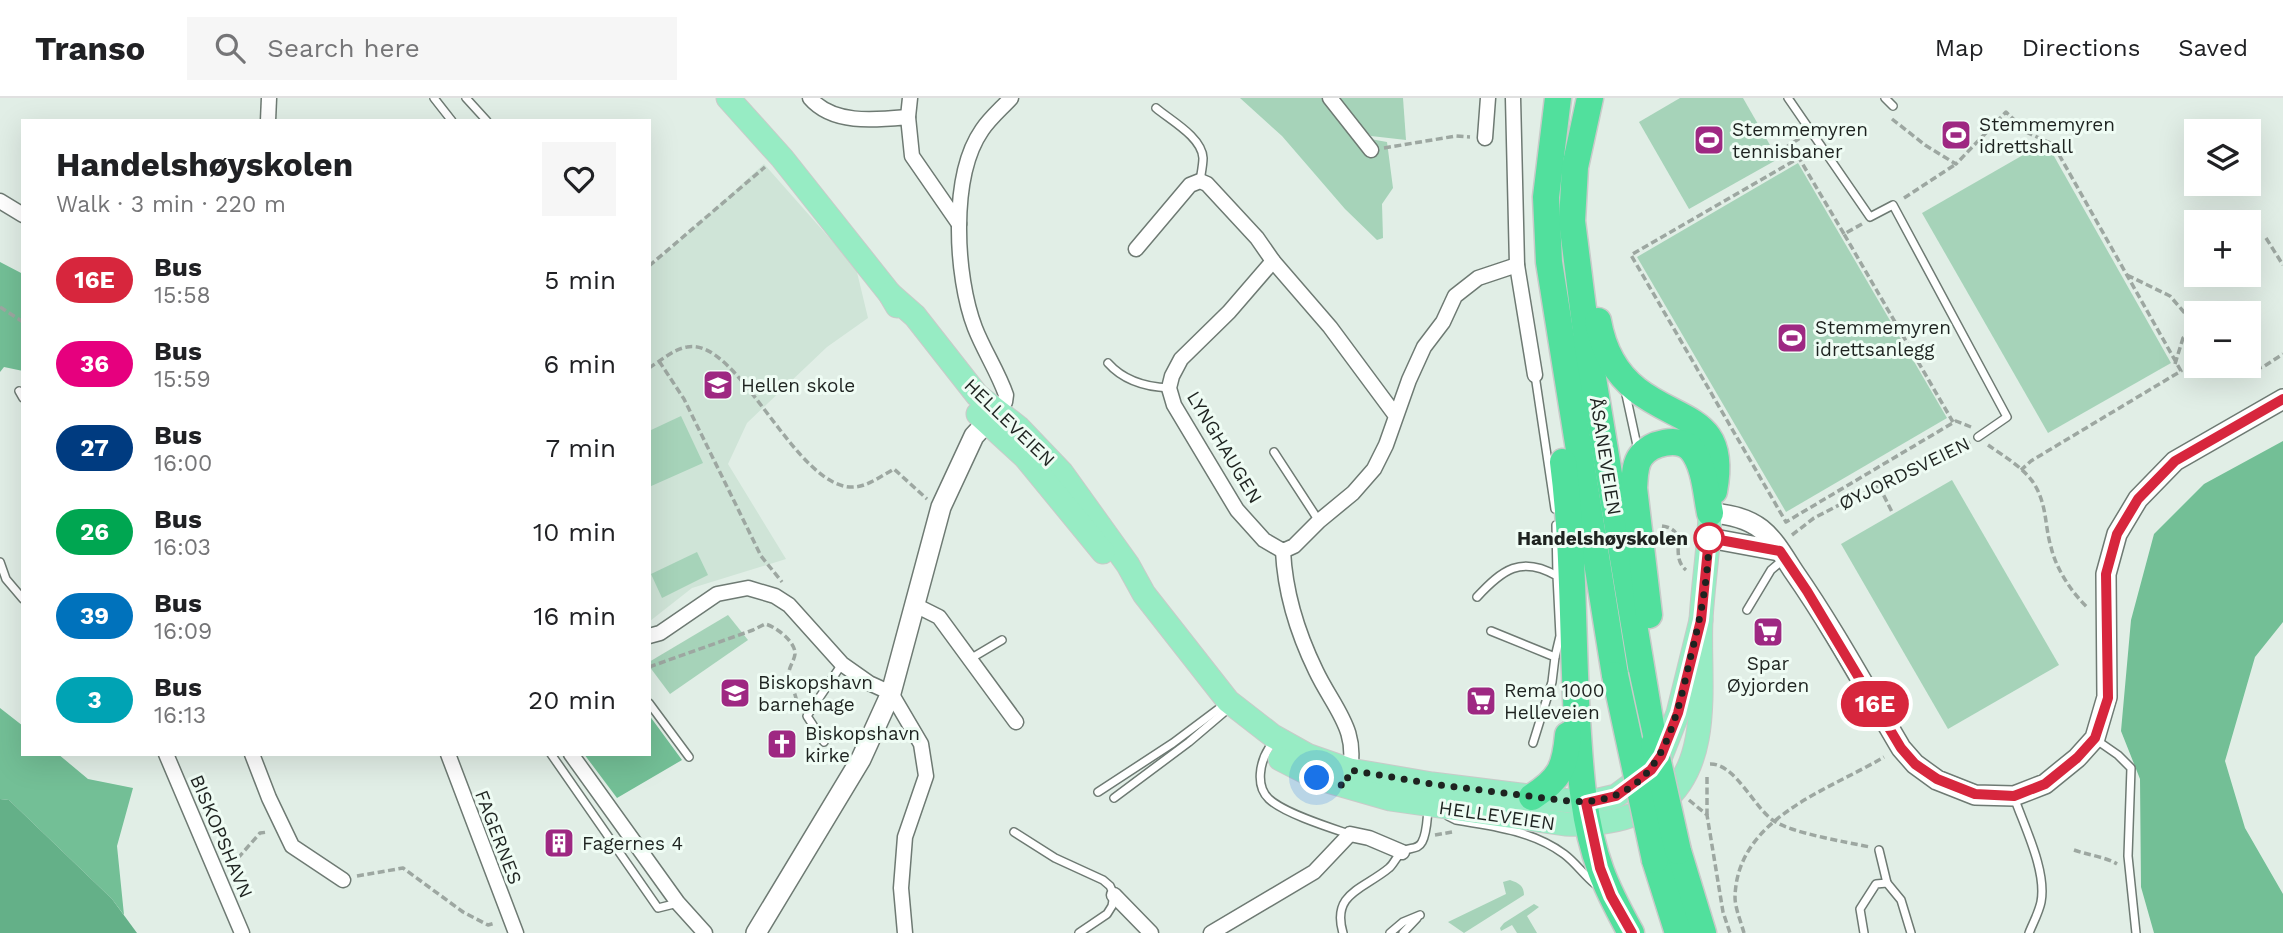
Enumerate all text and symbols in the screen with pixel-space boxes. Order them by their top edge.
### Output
search box [187,17,677,80]
text: Transo [35,29,145,68]
icon: search [211,29,249,67]
text: Search here [267,33,420,63]
text: Map [1935,34,1984,62]
text: Directions [2022,34,2140,62]
text: Saved [2178,34,2248,62]
place label: Stemmemyren idrettshall [1979,113,2115,158]
place label: Stemmemyren tennisbaner [1732,118,1868,163]
sports icon: Stemmemyren idrettshall [1939,118,1973,152]
map controls [2184,119,2261,378]
button: layers [2184,119,2261,196]
sports icon: Stemmemyren tennisbaner [1692,123,1726,157]
button: heart [542,142,616,216]
text: Handelshøyskolen [56,145,353,184]
text: Walk · 3 min · 220 m [56,191,286,218]
button: + [2184,210,2261,287]
text: Bus [154,252,202,282]
text: 5 min [544,265,616,295]
text: 16E [74,266,115,294]
text: 15:58 [154,282,211,309]
button: − [2184,301,2261,378]
place label: Stemmemyren idrettsanlegg [1815,316,1951,361]
sports icon: Stemmemyren idrettsanlegg [1775,321,1809,355]
text: Bus [154,336,202,366]
text: 6 min [544,349,616,379]
text: 36 [80,350,109,378]
text: 15:59 [154,366,211,393]
school or university icon: Hellen skole [701,368,735,402]
street label: HELLEVEIEN [960,373,1060,471]
place label: Hellen skole [741,374,855,397]
street label: LYNGHAUGEN [1182,387,1267,507]
street label: ÅSANEVEIEN [1585,395,1626,517]
text: Bus [154,420,202,450]
street label: ØYJORDSVEIEN [1835,432,1973,515]
text: 7 min [546,433,616,463]
text: 27 [80,434,109,462]
text: 16:00 [154,450,212,477]
text: Bus [154,504,202,534]
text: 10 min [533,517,616,547]
text: 26 [80,518,109,546]
marker: Handelshøyskolen [1694,523,1724,553]
place label: Handelshøyskolen [1517,527,1688,550]
text: 16:03 [154,534,211,561]
text: Bus [154,588,202,618]
text: 16 min [533,601,616,631]
text: 39 [80,602,109,630]
supermarket icon: Spar Øyjorden [1751,615,1785,649]
text: 16:09 [154,618,212,645]
place label: Spar Øyjorden [1727,652,1809,697]
place label: Biskopshavn barnehage [758,671,873,716]
text: Bus [154,672,202,702]
school or university icon: Biskopshavn barnehage [718,676,752,710]
place label: Rema 1000 Helleveien [1504,679,1605,724]
line badge: 16E [1835,681,1915,727]
supermarket icon: Rema 1000 Helleveien [1464,684,1498,718]
text: 20 min [528,685,616,715]
text: 3 [87,686,102,714]
text: 16E [1855,690,1895,718]
text: 16:13 [154,702,206,729]
place label: Biskopshavn kirke [805,722,920,767]
church icon: Biskopshavn kirke [765,727,799,761]
your location [1299,760,1334,795]
street label: BISKOPSHAVN [185,771,258,901]
street label: FAGERNES [470,787,527,888]
street label: HELLEVEIEN [1437,796,1556,835]
building icon: Fagernes 4 [542,826,576,860]
place label: Fagernes 4 [582,832,683,855]

